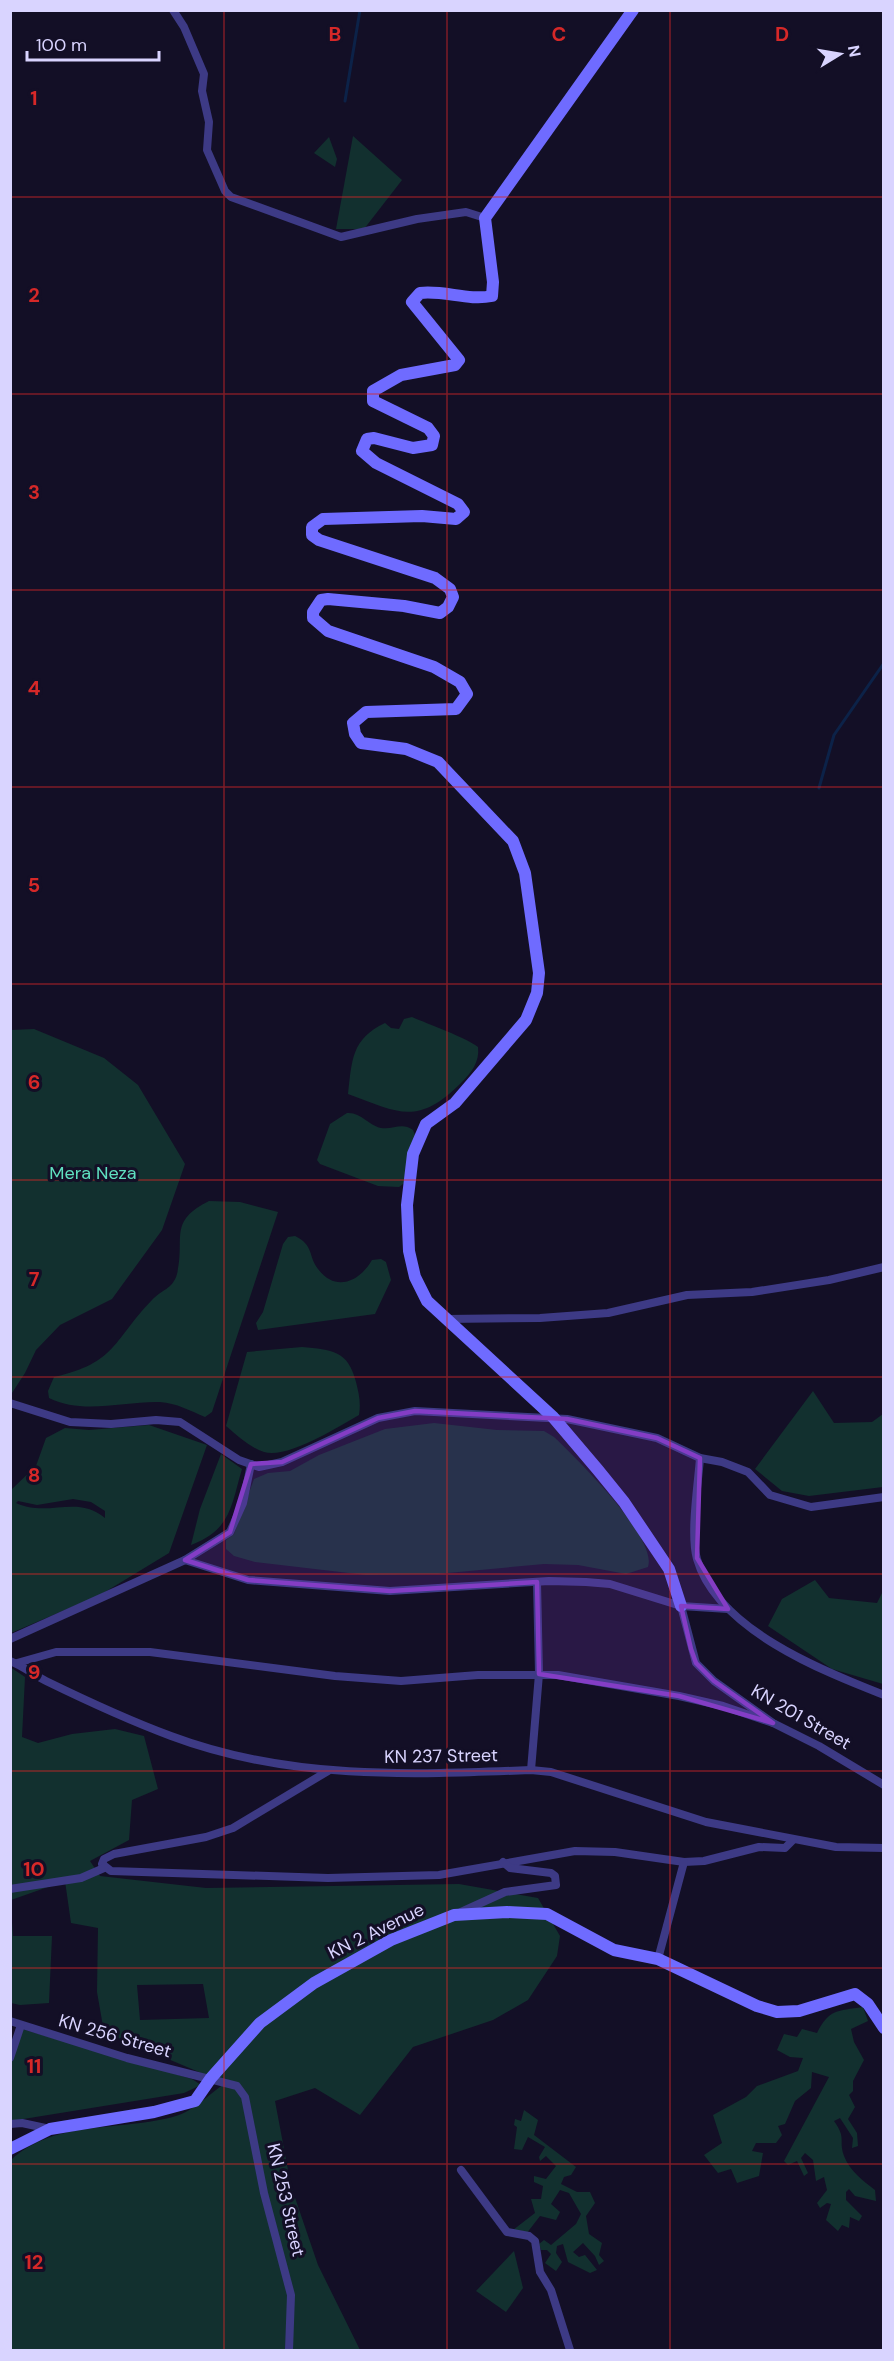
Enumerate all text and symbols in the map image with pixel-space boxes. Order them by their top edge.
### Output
text: B [329,21,341,47]
text: C [552,21,566,47]
text: D [775,21,789,47]
scale bar [27,24,159,62]
north arrow [810,24,870,84]
text: 100 m [36,33,87,57]
text: N [843,44,866,59]
text: 1 [30,85,38,111]
text: 2 [28,282,40,308]
text: 3 [28,479,40,505]
text: 4 [28,675,41,701]
text: 5 [28,872,40,898]
text: 6 [28,1069,40,1095]
park label: Mera Neza [49,1161,137,1185]
text: 7 [29,1266,40,1292]
text: 8 [28,1462,40,1488]
text: 9 [28,1659,40,1685]
street label: KN 201 Street [747,1679,855,1755]
street label: KN 237 Street [384,1743,498,1769]
text: 10 [23,1856,45,1882]
street label: KN 2 Avenue [324,1897,428,1965]
street label: KN 256 Street [56,2008,174,2064]
text: 11 [27,2053,41,2079]
street label: KN 253 Street [261,2141,311,2259]
text: 12 [25,2249,43,2275]

